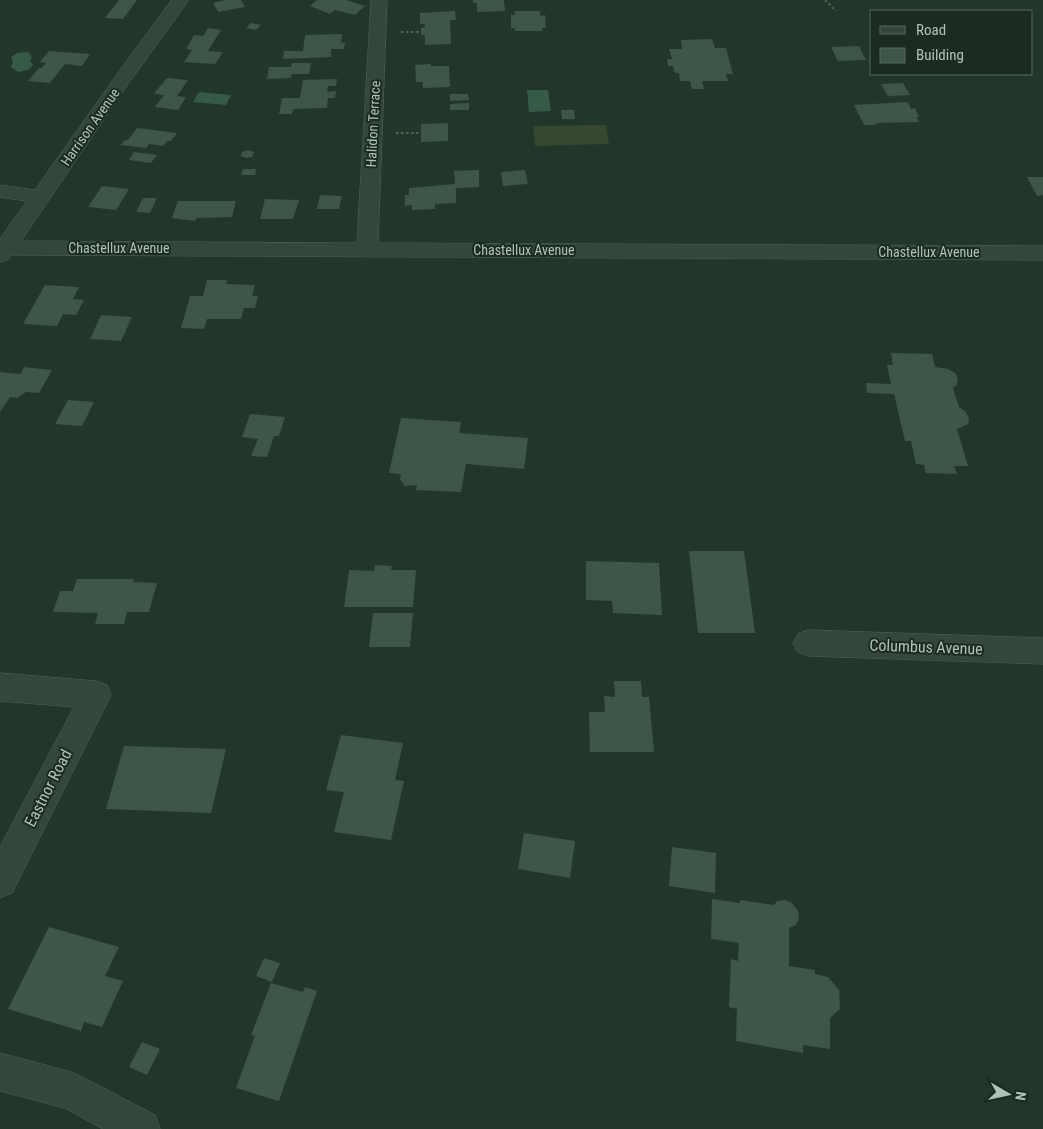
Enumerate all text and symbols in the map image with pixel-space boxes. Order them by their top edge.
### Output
legend [870,10,1033,75]
text: Road [916,21,946,39]
text: Building [916,46,964,64]
street label: Halidon Terrace [363,80,383,168]
street label: Harrison Avenue [57,85,123,169]
street label: Chastellux Avenue [68,240,170,256]
street label: Chastellux Avenue [473,242,575,258]
street label: Chastellux Avenue [878,244,980,260]
street label: Columbus Avenue [869,636,983,658]
street label: Eastnor Road [20,746,76,830]
north arrow [983,1069,1033,1119]
text: N [1012,1091,1029,1102]

